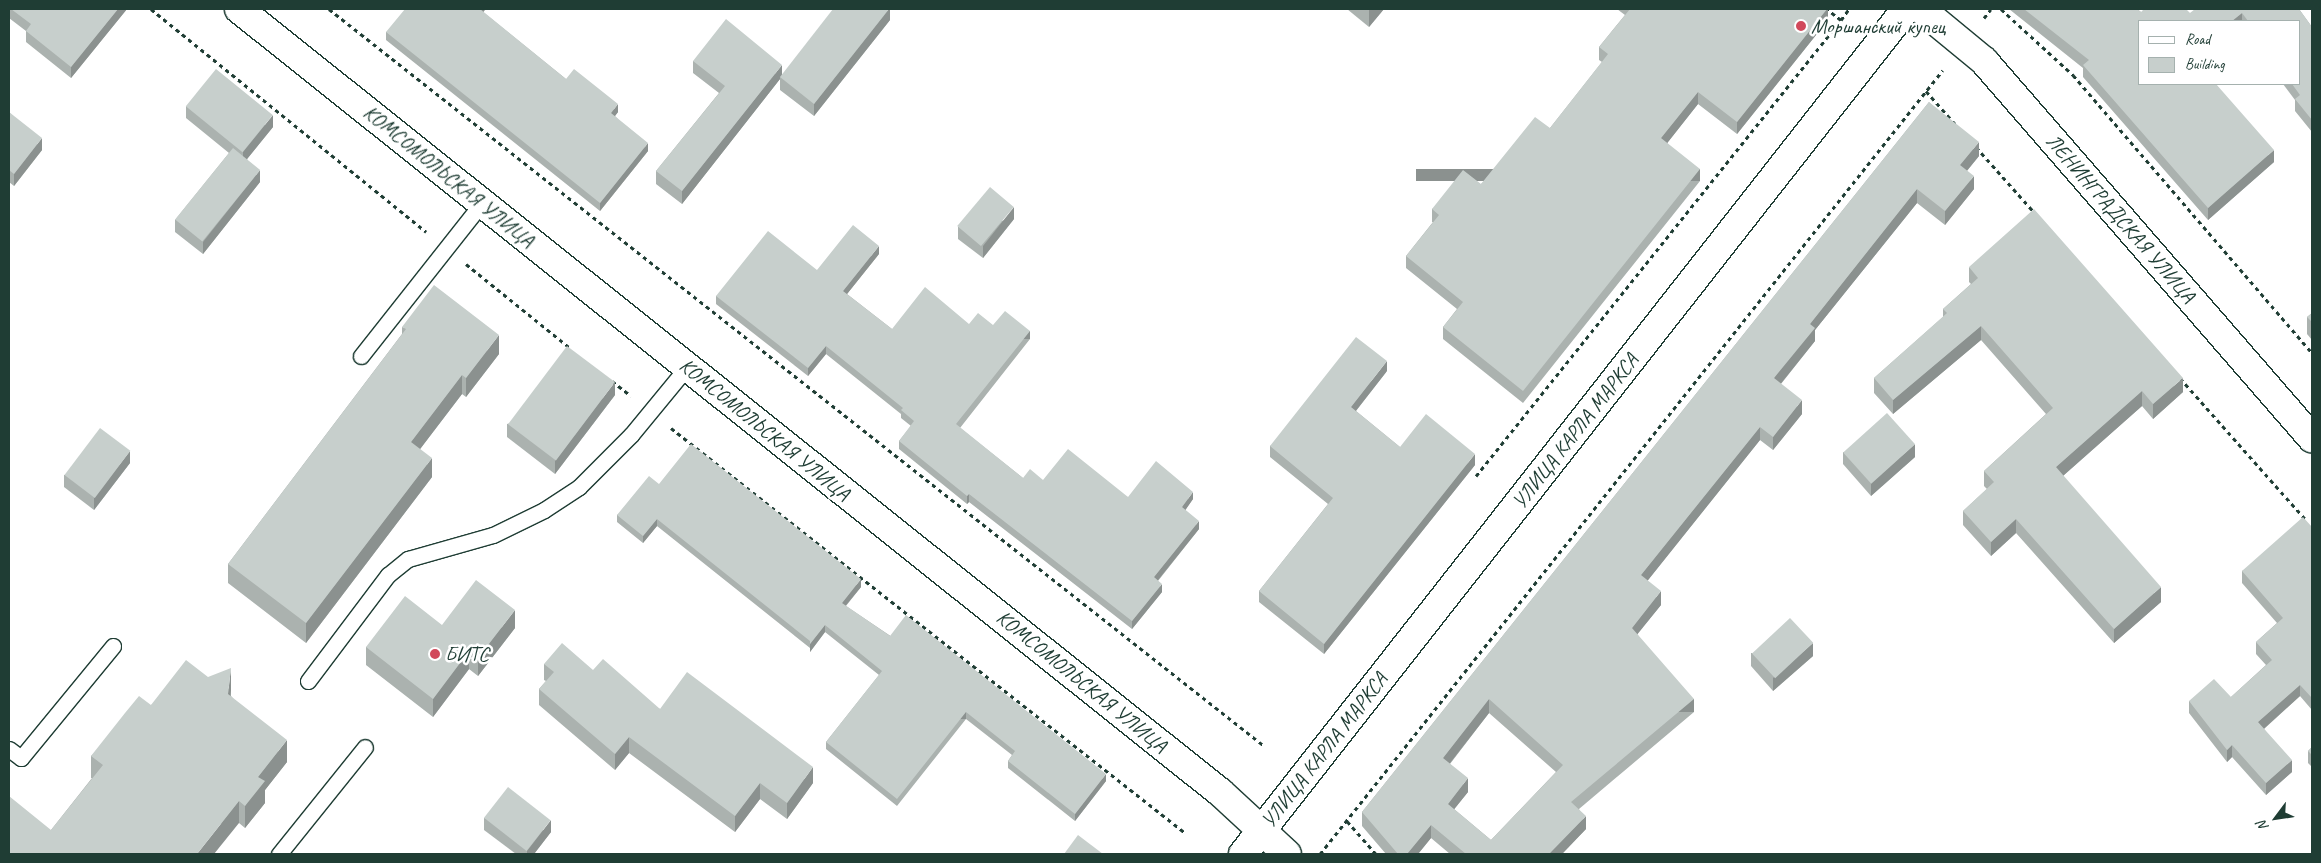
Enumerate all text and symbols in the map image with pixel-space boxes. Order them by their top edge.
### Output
place label: Моршанский купец [1811,13,1945,39]
marker: Моршанский купец [1795,20,1807,32]
legend [2138,20,2301,85]
text: Road [2185,30,2210,49]
text: Building [2185,55,2224,74]
street label: КОМСОМОЛЬСКАЯ УЛИЦА [359,100,539,252]
street label: ЛЕНИНГРАДСКАЯ УЛИЦА [2041,129,2201,307]
street label: УЛИЦА КАРЛА МАРКСА [1506,348,1644,514]
street label: КОМСОМОЛЬСКАЯ УЛИЦА [675,353,855,505]
street label: КОМСОМОЛЬСКАЯ УЛИЦА [992,605,1172,757]
place label: БИТС [445,641,489,667]
marker: БИТС [429,648,441,660]
street label: УЛИЦА КАРЛА МАРКСА [1255,667,1393,833]
north arrow [2251,793,2301,843]
text: N [2253,818,2272,834]

